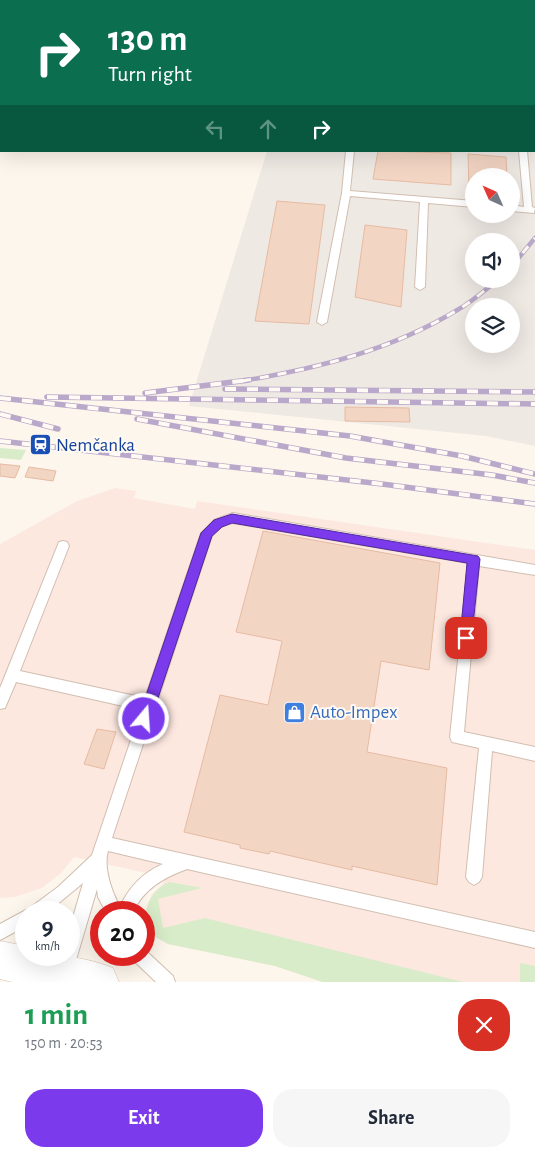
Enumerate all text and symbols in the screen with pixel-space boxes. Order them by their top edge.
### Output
icon: right [25,20,90,85]
text: 130 m [108,22,187,57]
text: Turn right [108,63,192,85]
icon: left [201,115,229,143]
icon: ahead [254,115,282,143]
icon: right [307,115,335,143]
north arrow [465,168,520,222]
map controls [465,168,520,353]
button: sound [465,233,520,288]
button: layers [465,298,520,353]
station icon: Nemčanka [28,433,52,457]
place label: Nemčanka [56,436,135,455]
pin [445,617,487,659]
icon: arrive [452,624,480,652]
position arrow [117,692,169,744]
shop icon: Auto-Impex [282,700,306,724]
place label: Auto-Impex [310,703,397,722]
speed limit sign: 20 [90,901,155,966]
text: 9 [41,915,54,940]
text: km/h [35,940,60,952]
button: close [458,999,510,1051]
text: 1 min [25,1000,88,1030]
text: 150 m · 20:53 [25,1035,103,1051]
button: Exit [25,1089,263,1147]
button: Share [273,1089,510,1147]

